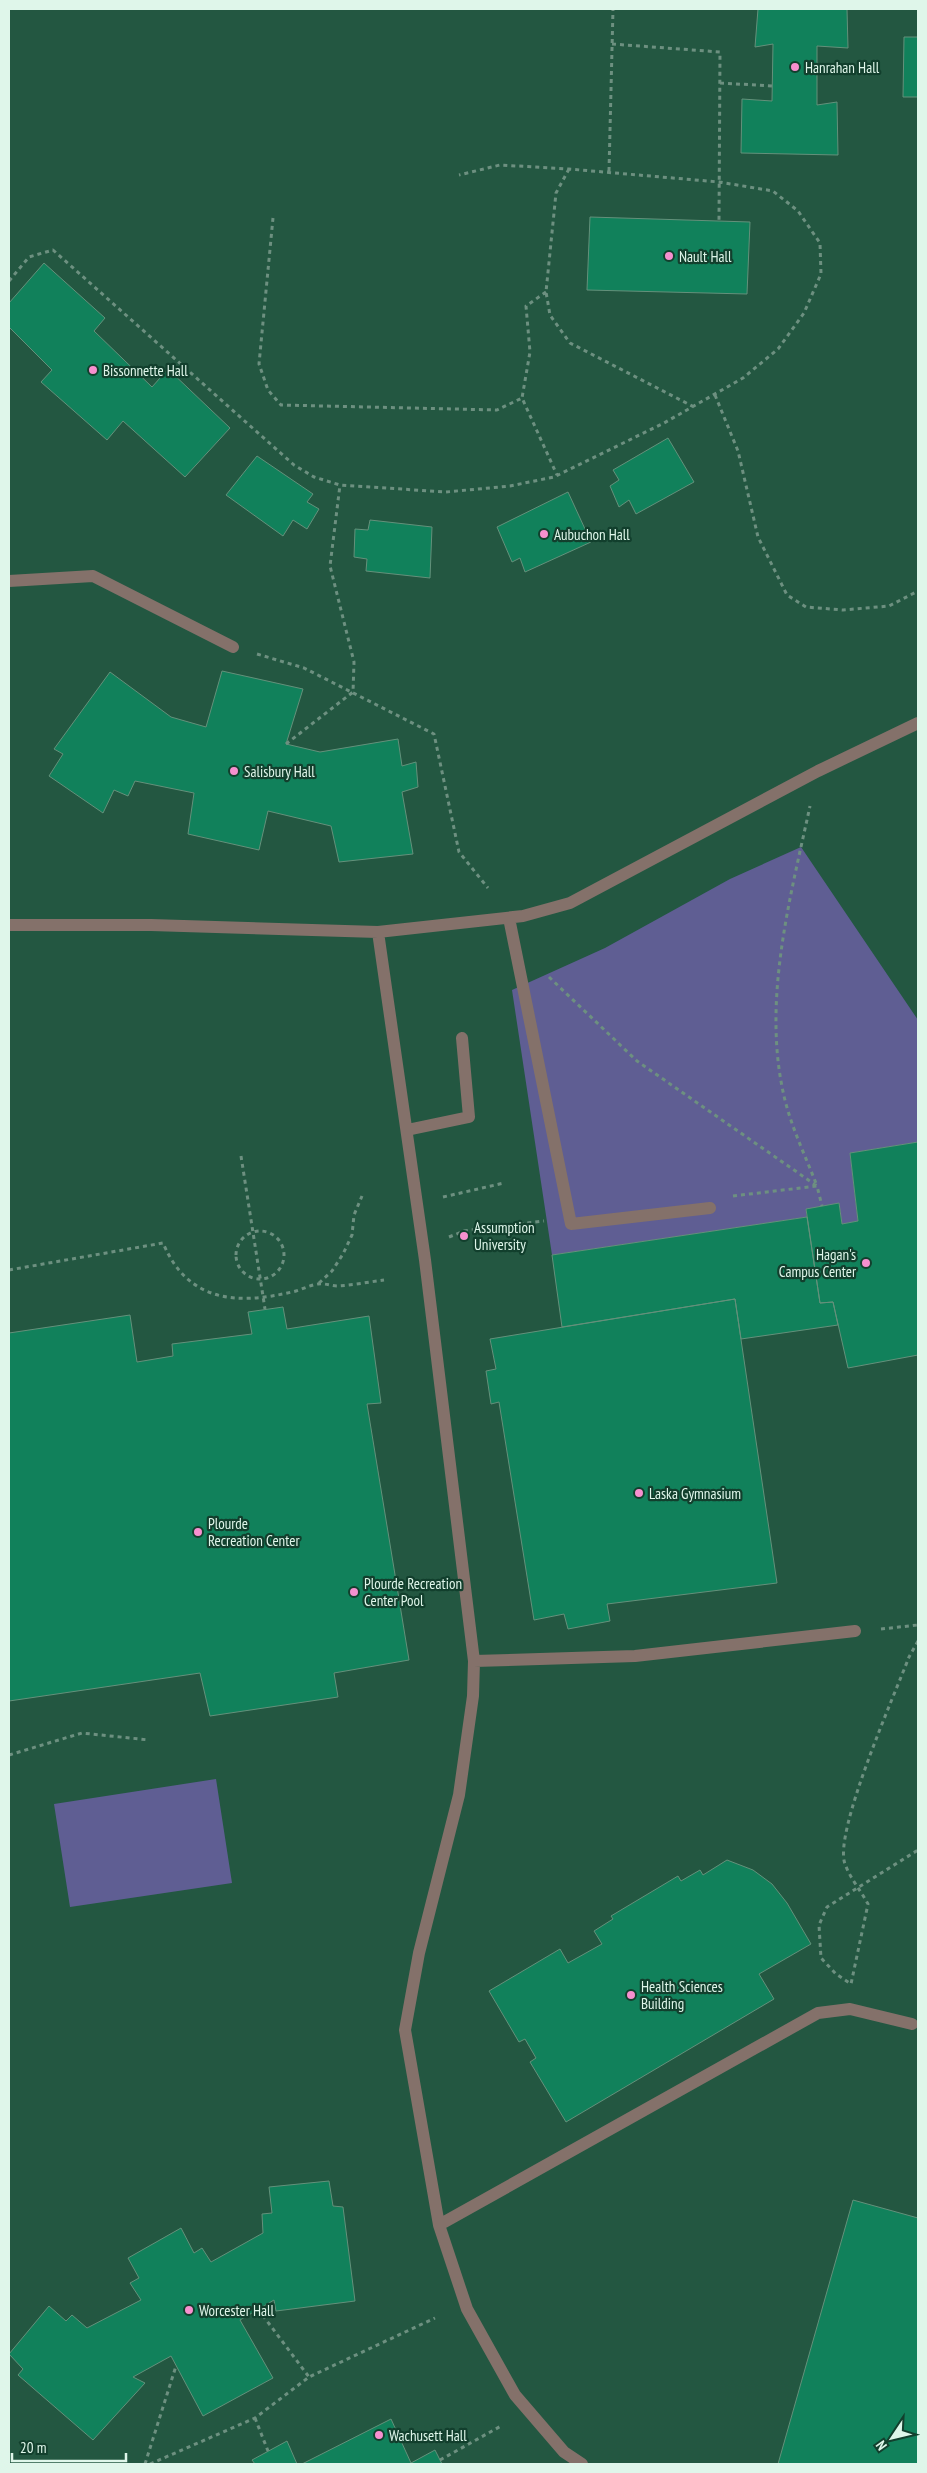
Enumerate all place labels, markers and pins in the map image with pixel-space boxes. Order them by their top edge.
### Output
place label: Hanrahan Hall [805,58,880,77]
marker: Hanrahan Hall [789,61,801,73]
place label: Nault Hall [679,247,732,266]
marker: Nault Hall [663,250,675,262]
place label: Bissonnette Hall [103,361,188,380]
marker: Bissonnette Hall [87,364,99,376]
place label: Aubuchon Hall [554,525,630,544]
marker: Aubuchon Hall [538,528,550,540]
place label: Salisbury Hall [244,762,315,781]
marker: Salisbury Hall [228,765,240,777]
place label: Assumption University [474,1218,534,1254]
marker: Assumption University [458,1230,470,1242]
place label: Hagan's Campus Center [779,1245,857,1281]
marker: Hagan's Campus Center [860,1257,872,1269]
place label: Laska Gymnasium [649,1484,741,1503]
marker: Laska Gymnasium [633,1487,645,1499]
place label: Plourde Recreation Center [208,1514,300,1550]
marker: Plourde Recreation Center [192,1526,204,1538]
place label: Plourde Recreation Center Pool [364,1574,462,1610]
marker: Plourde Recreation Center Pool [348,1586,360,1598]
place label: Health Sciences Building [641,1977,723,2013]
marker: Health Sciences Building [625,1989,637,2001]
place label: Worcester Hall [199,2301,275,2320]
marker: Worcester Hall [183,2304,195,2316]
place label: Wachusett Hall [389,2426,467,2445]
marker: Wachusett Hall [373,2429,385,2441]

